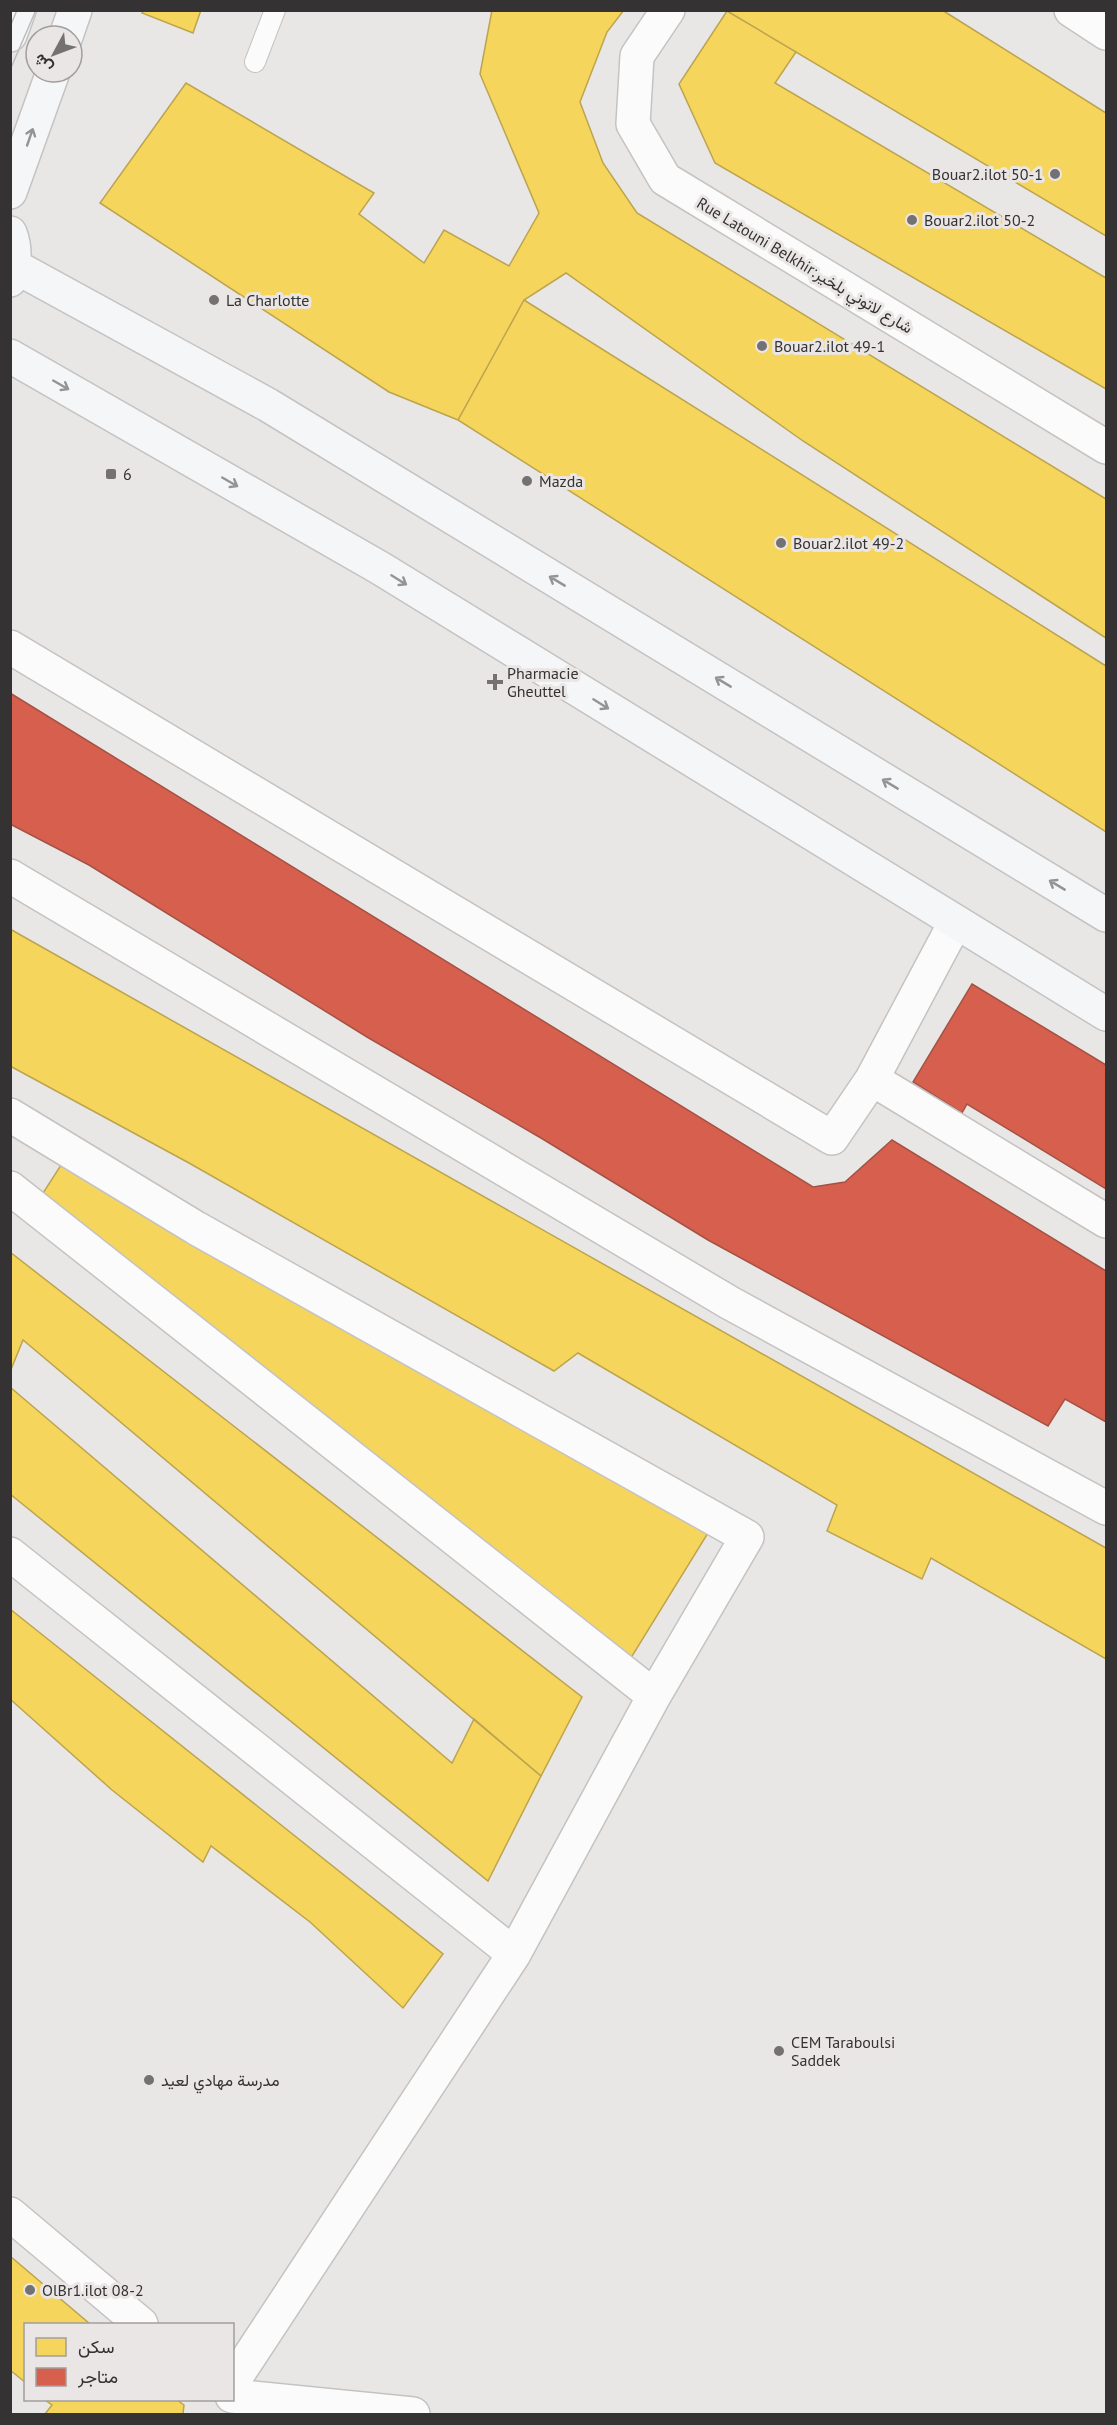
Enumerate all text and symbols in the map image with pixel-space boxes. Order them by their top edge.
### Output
north arrow [24,24,84,84]
text: ش [29,50,57,78]
one-way arrow [25,128,36,147]
place label: Bouar2.ilot 50-1 [932,164,1043,184]
marker: Bouar2.ilot 50-1 [1048,167,1062,181]
street label: Rue Latouni Belkhir;شارع لاتوني بلخير [691,192,917,341]
place label: Bouar2.ilot 50-2 [924,210,1035,230]
marker: Bouar2.ilot 50-2 [905,213,919,227]
place label: La Charlotte [226,290,309,310]
marker: La Charlotte [207,293,221,307]
place label: Bouar2.ilot 49-1 [774,336,885,356]
marker: Bouar2.ilot 49-1 [755,339,769,353]
one-way arrow [52,379,69,391]
place label: 6 [123,464,132,484]
marker: 6 [104,467,118,481]
place label: Mazda [539,471,583,491]
marker: Mazda [520,474,534,488]
one-way arrow [221,476,238,488]
place label: Bouar2.ilot 49-2 [793,533,904,553]
marker: Bouar2.ilot 49-2 [774,536,788,550]
one-way arrow [390,574,407,586]
one-way arrow [549,574,566,586]
place label: Pharmacie Gheuttel [507,663,579,701]
marker: Pharmacie Gheuttel [488,675,502,689]
one-way arrow [715,676,732,688]
one-way arrow [592,699,609,711]
one-way arrow [882,777,899,789]
one-way arrow [1048,878,1065,891]
place label: CEM Taraboulsi Saddek [791,2032,895,2070]
marker: CEM Taraboulsi Saddek [772,2044,786,2058]
place label: مدرسة مهادي لعيد [161,2070,279,2094]
marker: مدرسة مهادي لعيد [142,2073,156,2087]
place label: OlBr1.ilot 08-2 [42,2280,144,2300]
marker: OlBr1.ilot 08-2 [23,2283,37,2297]
legend [24,2323,234,2401]
text: سكن [78,2335,114,2358]
text: متاجر [77,2365,118,2388]

